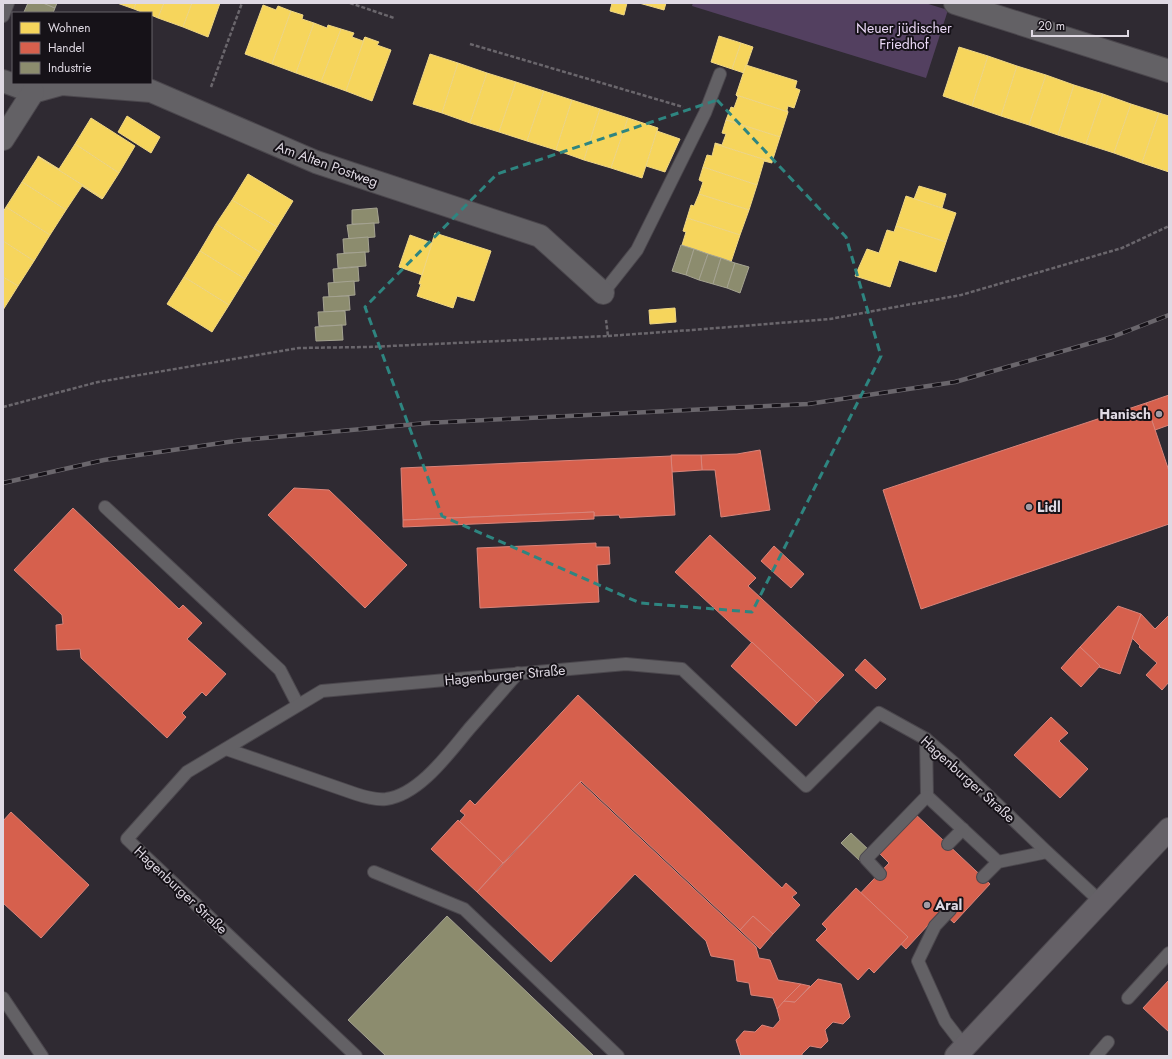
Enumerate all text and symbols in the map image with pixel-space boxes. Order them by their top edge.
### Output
legend [12,12,152,84]
scale bar [1032,12,1128,38]
text: 20 m [1038,17,1065,35]
park label: Neuer jüdischer Friedhof [856,18,952,54]
text: Wohnen [48,19,91,37]
text: Handel [48,39,84,57]
text: Industrie [48,59,92,77]
street label: Am Alten Postweg [273,136,381,192]
place label: Hanisch [1099,404,1151,424]
marker: Hanisch [1154,409,1164,419]
place label: Lidl [1037,497,1061,517]
marker: Lidl [1024,502,1034,512]
street label: Hagenburger Straße [444,660,566,690]
street label: Hagenburger Straße [916,731,1020,827]
street label: Hagenburger Straße [130,841,232,939]
place label: Aral [934,895,962,915]
marker: Aral [922,900,932,910]

